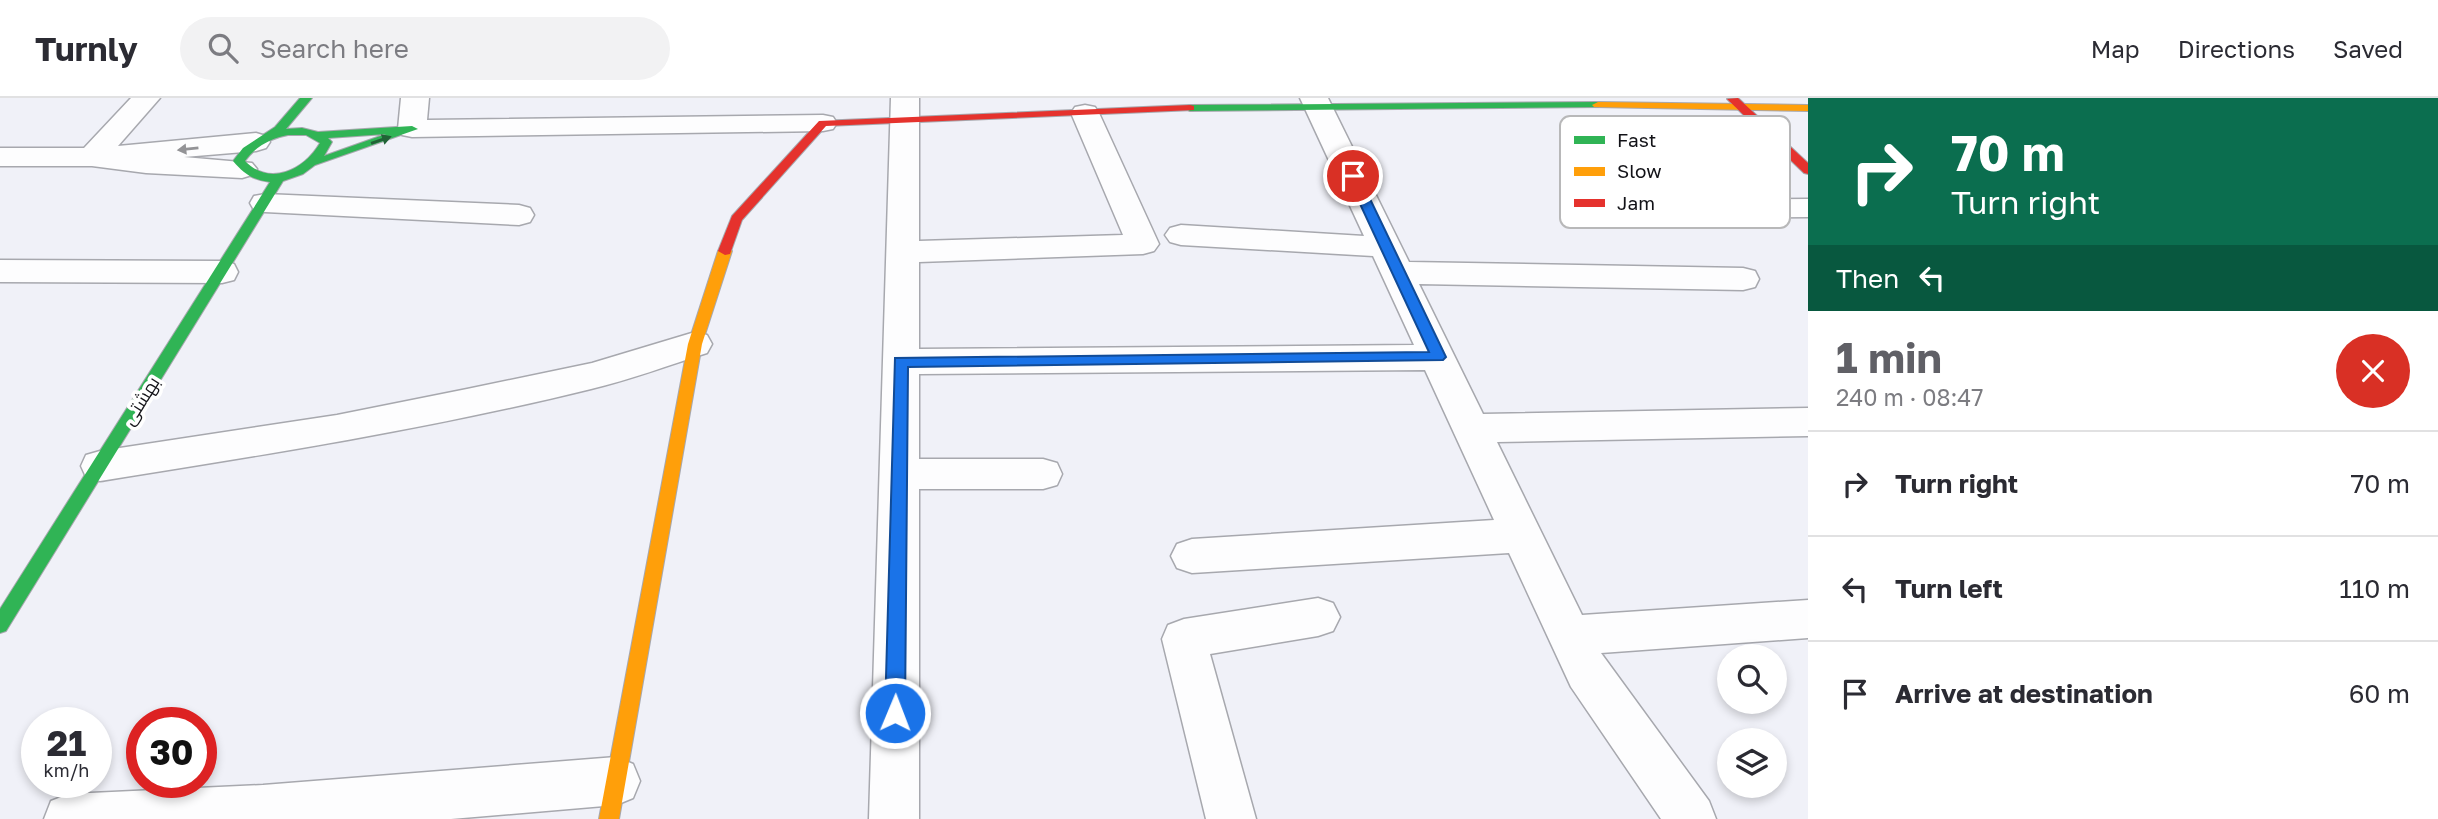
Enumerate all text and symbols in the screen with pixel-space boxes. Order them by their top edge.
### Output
search box [180,17,670,80]
text: Turnly [35,29,138,68]
icon: search [204,29,242,67]
text: Search here [260,33,409,64]
text: Map [2091,34,2140,63]
text: Directions [2178,34,2295,63]
text: Saved [2333,34,2403,63]
legend [1560,116,1790,228]
text: 70 m [1951,123,2065,182]
icon: right [1836,126,1927,217]
text: Fast [1617,128,1656,151]
one-way arrow [371,134,392,145]
one-way arrow [177,144,199,155]
pin [1323,146,1383,206]
icon: arrive [1334,157,1372,195]
text: Slow [1617,159,1662,182]
text: Turn right [1951,183,2100,221]
text: Jam [1617,191,1655,214]
icon: left [1913,259,1951,297]
text: Then [1836,263,1899,294]
text: 1 min [1836,332,1942,382]
button: close [2336,334,2410,408]
street label: بهشتی [117,372,164,429]
text: 240 m · 08:47 [1836,383,1984,411]
icon: right [1836,465,1874,503]
text: Turn right [1895,468,2018,499]
text: 70 m [2351,468,2410,499]
icon: left [1836,570,1874,608]
text: Turn left [1895,573,2003,604]
text: 110 m [2339,573,2410,604]
map controls [1717,644,1787,798]
button: search [1717,644,1787,714]
icon: arrive [1836,675,1874,713]
position arrow [858,676,932,750]
text: Arrive at destination [1895,678,2153,709]
text: 60 m [2349,678,2410,709]
speed limit sign: 30 [126,707,217,798]
text: 21 [47,722,86,764]
button: layers [1717,728,1787,798]
text: km/h [44,759,89,781]

